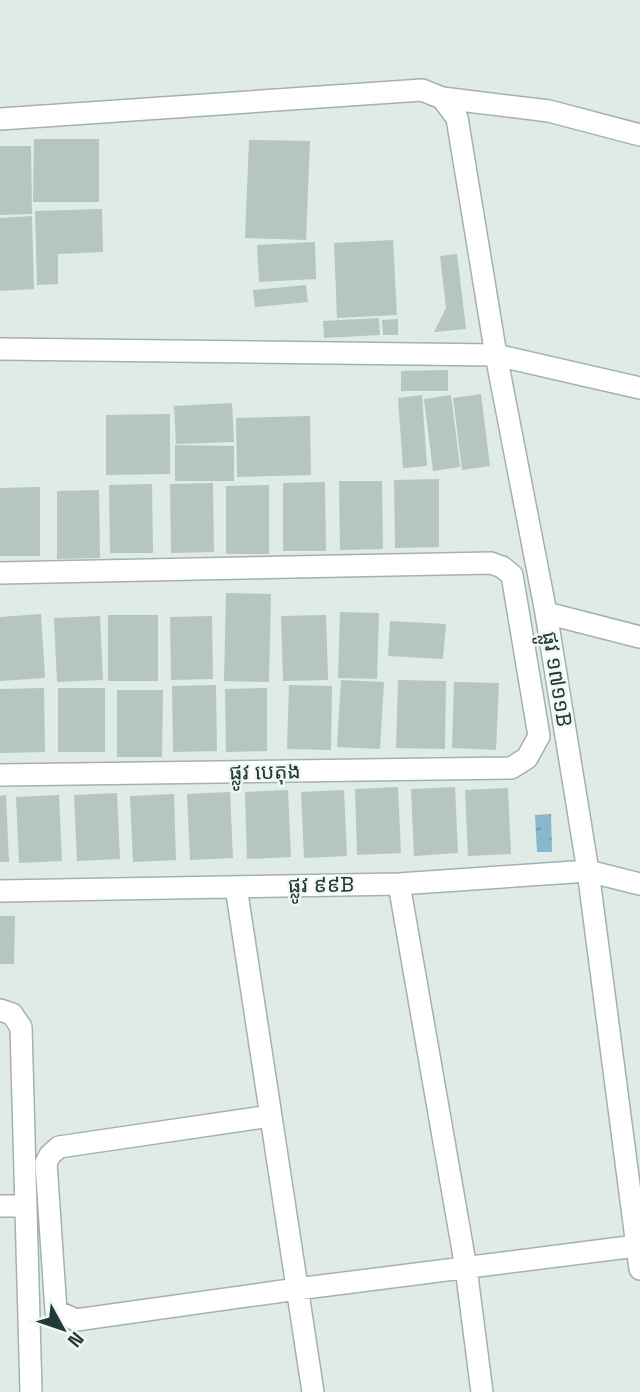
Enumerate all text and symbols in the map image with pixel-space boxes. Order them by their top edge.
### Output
street label: ផ្លូវ ១៧១១B [531,629,578,729]
street label: ផ្លូវ បេតុង [229,757,301,792]
street label: ផ្លូវ ៩៩B [288,870,354,905]
north arrow [28,1294,98,1364]
text: N [62,1327,89,1353]

